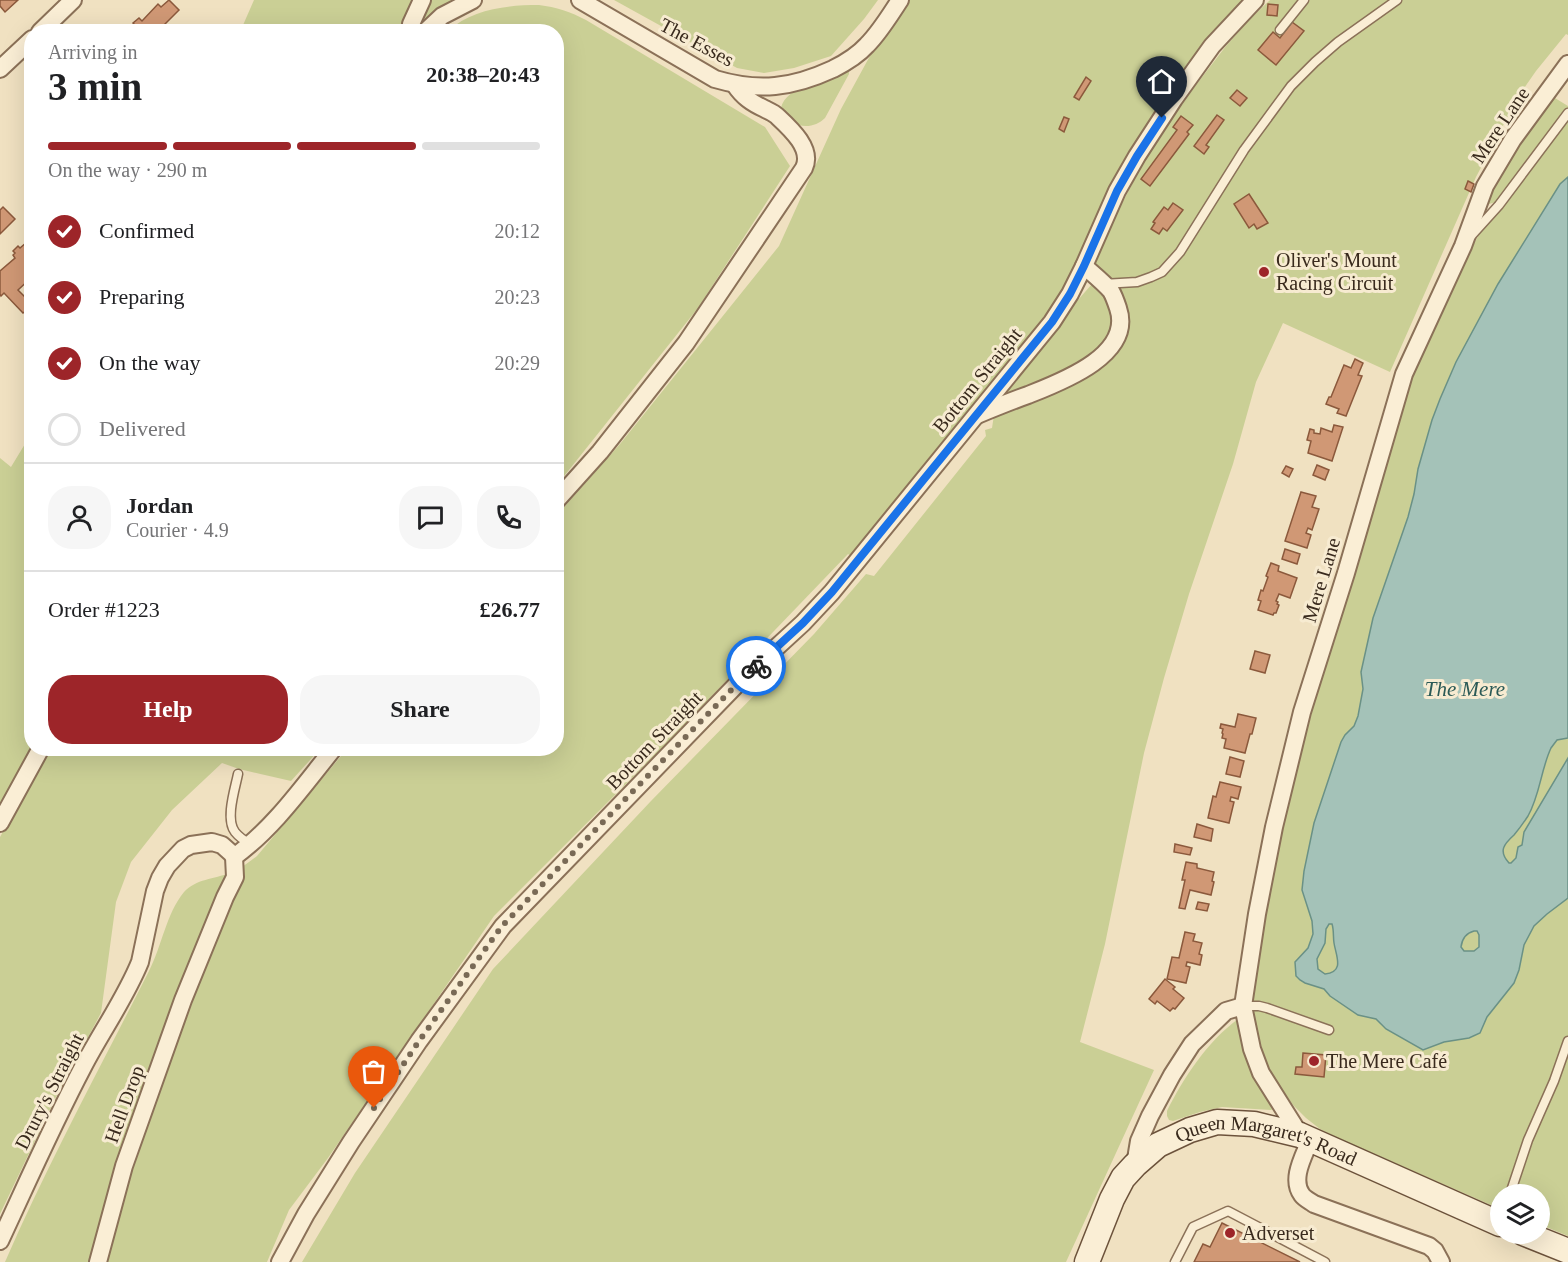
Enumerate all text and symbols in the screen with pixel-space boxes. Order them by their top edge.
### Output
street label: The Esses [656,13,738,71]
text: Arriving in [48,41,137,63]
pin [1136,56,1187,118]
text: 20:38–20:43 [426,62,540,87]
text: 3 min [48,65,142,108]
icon: home [1145,65,1178,98]
street label: Mere Lane [1467,83,1534,167]
text: On the way · 290 m [48,159,207,181]
icon: check [48,215,81,248]
text: Confirmed [99,218,194,243]
text: 20:12 [494,220,540,242]
place label: Oliver's Mount Racing Circuit [1276,249,1397,295]
marker: Oliver's Mount Racing Circuit [1257,265,1271,279]
icon: check [48,281,81,314]
text: Preparing [99,284,185,309]
text: 20:23 [494,286,540,308]
street label: Bottom Straight [928,323,1027,437]
icon: check [48,347,81,380]
text: On the way [99,350,200,375]
text: 20:29 [494,352,540,374]
text: Delivered [99,416,186,441]
button: person [48,486,111,549]
button: chat [399,486,462,549]
button: phone [477,486,540,549]
text: Jordan [126,493,193,518]
text: Courier · 4.9 [126,519,229,541]
street label: Mere Lane [1298,535,1344,625]
text: Order #1223 [48,597,160,622]
text: £26.77 [480,597,540,622]
courier [726,636,786,696]
icon: bike [740,650,773,683]
button: Help [48,675,288,744]
button: Share [300,675,540,744]
water label: The Mere [1425,677,1505,701]
street label: Bottom Straight [602,686,708,794]
street label: Drury's Straight [10,1029,89,1153]
pin [348,1046,399,1108]
place label: The Mere Café [1326,1050,1447,1072]
marker: The Mere Café [1307,1054,1321,1068]
icon: bag [357,1055,390,1088]
street label: Hell Drop [100,1062,149,1146]
street label: Queen Margaret's Road [1171,1111,1360,1170]
map controls [1490,1184,1550,1244]
button: layers [1490,1184,1550,1244]
place label: Adverset [1242,1222,1315,1244]
marker: Adverset [1223,1226,1237,1240]

